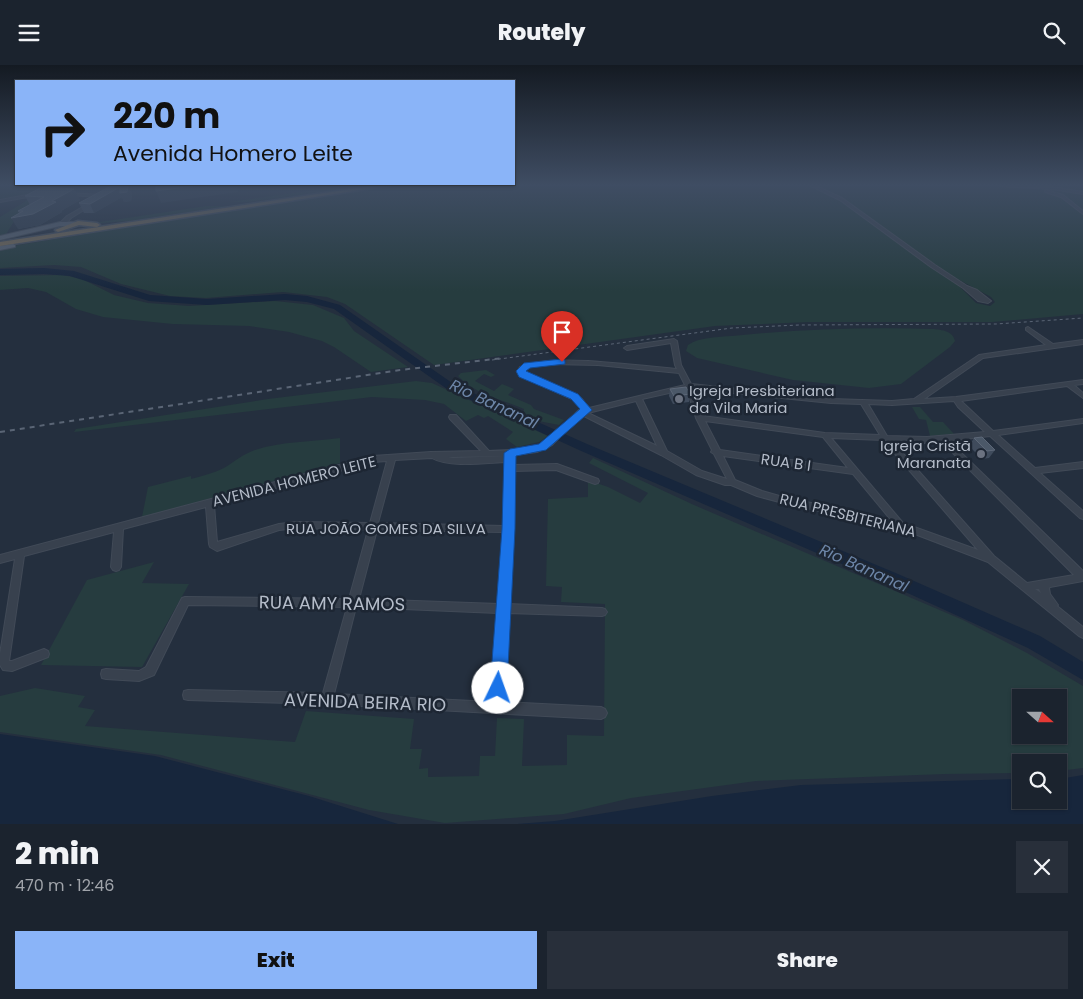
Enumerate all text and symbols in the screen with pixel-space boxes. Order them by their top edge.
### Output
text: Routely [498,17,585,48]
icon: menu [15,19,43,47]
icon: search [1040,19,1068,47]
text: 220 m [113,91,220,140]
icon: right [30,100,95,165]
text: Avenida Homero Leite [113,138,353,169]
pin [541,311,583,362]
icon: arrive [548,318,576,346]
water label: Rio Bananal [446,373,542,435]
place label: Igreja Presbiteriana da Vila Maria [689,380,835,418]
marker: Igreja Presbiteriana da Vila Maria [673,393,685,405]
place label: Igreja Cristã Maranata [880,435,971,473]
street label: RUA B I [760,448,812,476]
marker: Igreja Cristã Maranata [975,448,987,460]
street label: AVENIDA HOMERO LEITE [210,450,378,512]
street label: RUA PRESBITERIANA [778,488,918,542]
street label: RUA JOÃO GOMES DA SILVA [286,518,486,539]
water label: Rio Bananal [816,538,912,598]
street label: RUA AMY RAMOS [259,589,405,617]
position arrow [471,661,523,713]
street label: AVENIDA BEIRA RIO [283,687,447,717]
north arrow [1012,689,1068,744]
map controls [1012,689,1067,809]
button: search [1012,754,1067,809]
text: 2 min [15,832,100,875]
button: close [1016,841,1068,893]
text: 470 m · 12:46 [15,874,115,897]
button: Exit [15,931,537,989]
button: Share [547,931,1068,989]

